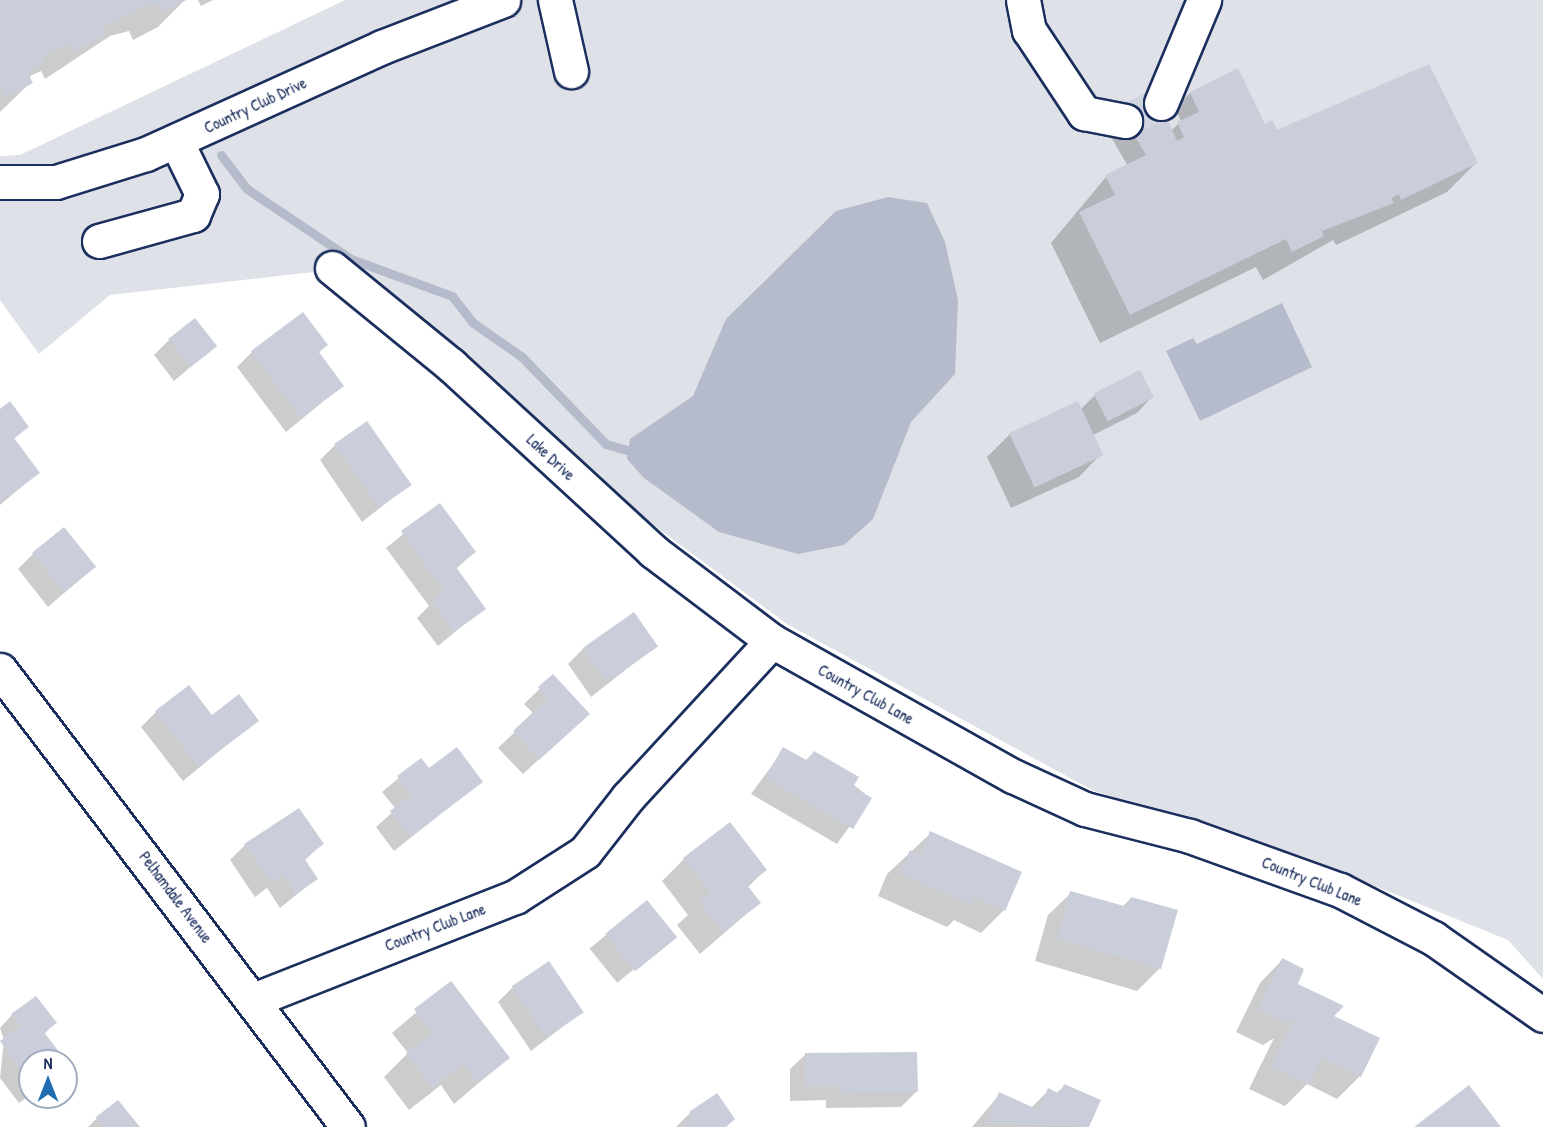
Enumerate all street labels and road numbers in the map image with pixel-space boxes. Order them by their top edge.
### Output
street label: Country Club Drive [201,73,309,137]
street label: Lake Drive [523,430,579,484]
street label: Country Club Lane [815,660,917,728]
street label: Pelhamdale Avenue [135,847,217,947]
street label: Country Club Lane [1259,852,1365,910]
street label: Country Club Lane [382,899,488,955]

